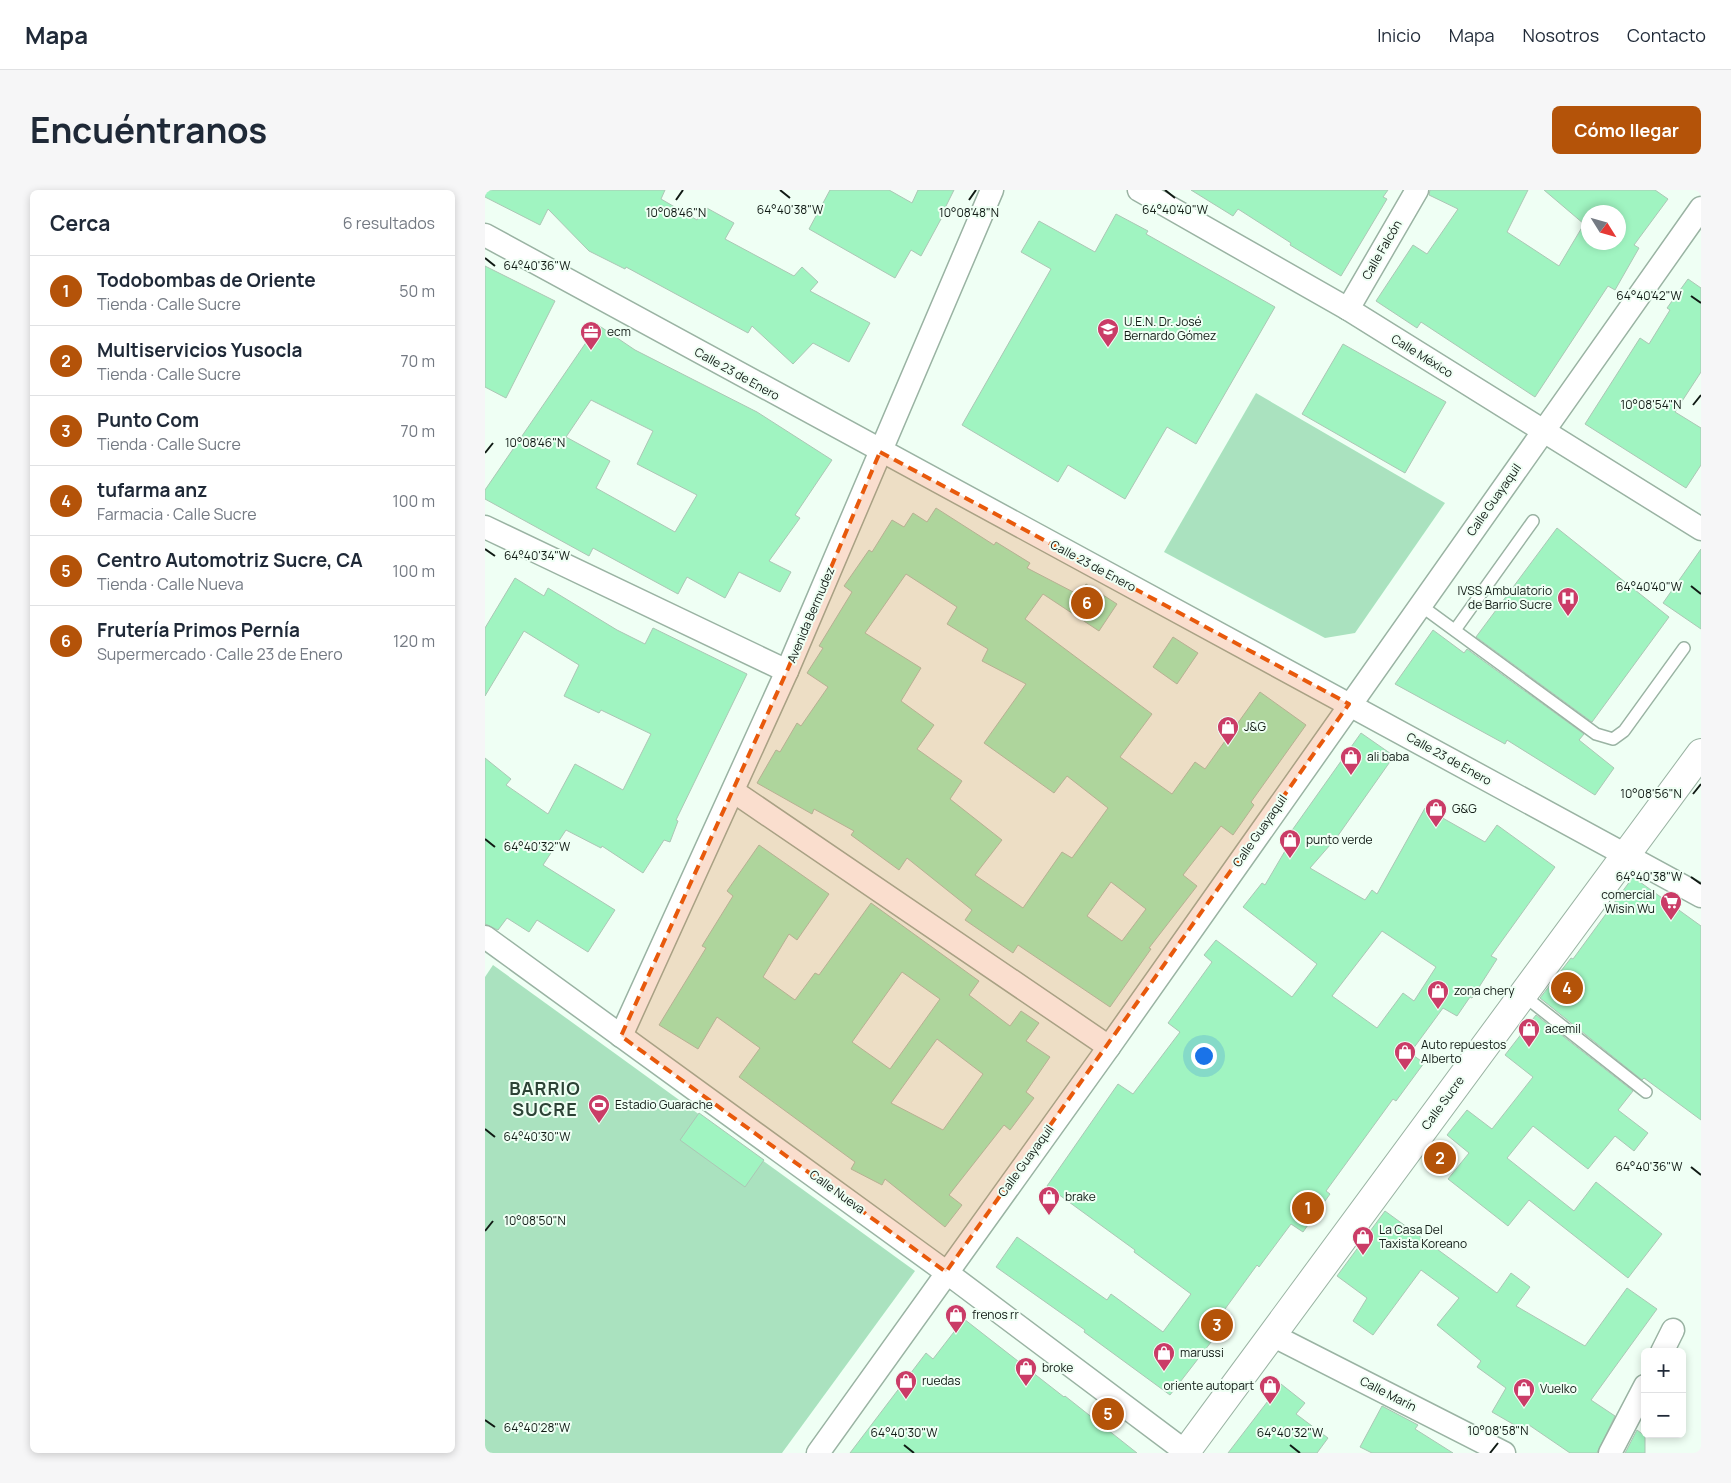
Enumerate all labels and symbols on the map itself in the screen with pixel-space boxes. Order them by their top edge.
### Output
text: 64°40'38"W [757,201,824,218]
text: 64°40'40"W [1142,201,1209,218]
text: 10°08'46"N [646,204,706,221]
text: 10°08'48"N [939,204,999,221]
north arrow [1581,205,1626,250]
street label: Calle Falcón [1358,217,1405,283]
text: 64°40'36"W [504,257,571,274]
text: 64°40'42"W [1616,287,1682,304]
place label: U.E.N. Dr. José Bernardo Gómez [1124,313,1216,344]
school or university icon: U.E.N. Dr. José Bernardo Gómez [1096,317,1120,348]
office icon: ecm [579,320,603,351]
place label: ecm [607,323,631,340]
street label: Calle México [1388,330,1456,381]
street label: Calle 23 de Enero [692,343,783,404]
text: 10°08'54"N [1621,396,1681,413]
text: 10°08'46"N [505,434,565,451]
street label: Calle Guayaquil [1462,460,1525,539]
street label: Calle 23 de Enero [1047,536,1139,595]
text: 64°40'34"W [504,547,571,564]
street label: Avenida Bermudez [783,564,838,665]
text: 64°40'40"W [1616,578,1683,595]
place label: IVSS Ambulatorio de Barrio Sucre [1457,582,1552,613]
pin: 6 [1071,584,1103,622]
hospital icon: IVSS Ambulatorio de Barrio Sucre [1556,586,1580,617]
shop icon: J&G [1216,715,1240,746]
place label: J&G [1244,718,1266,735]
street label: Calle 23 de Enero [1404,728,1495,789]
shop icon: ali baba [1339,745,1363,776]
place label: ali baba [1367,748,1409,765]
text: 10°08'56"N [1620,785,1682,802]
street label: Calle Guayaquil [1228,791,1291,870]
shop icon: G&G [1424,797,1448,828]
place label: G&G [1452,800,1477,817]
shop icon: punto verde [1278,828,1302,859]
place label: punto verde [1306,831,1373,848]
text: 64°40'32"W [504,838,571,855]
text: 64°40'38"W [1616,868,1683,885]
place label: comercial Wisin Wu [1601,886,1655,917]
supermarket icon: comercial Wisin Wu [1659,890,1683,921]
pin: 4 [1551,969,1583,1007]
shop icon: zona chery [1426,979,1450,1010]
place label: zona chery [1454,982,1515,999]
shop icon: acemil [1517,1017,1541,1048]
place label: acemil [1545,1020,1581,1037]
place label: Auto repuestos Alberto [1421,1036,1506,1067]
shop icon: Auto repuestos Alberto [1393,1040,1417,1071]
your location [1191,1043,1217,1069]
street label: Calle Sucre [1417,1072,1468,1133]
district label: BARRIO SUCRE [509,1076,581,1121]
sports icon: Estadio Guarache [587,1093,611,1124]
place label: Estadio Guarache [615,1096,713,1113]
street label: Calle Guayaquil [994,1121,1057,1200]
text: 64°40'30"W [504,1128,571,1145]
pin: 2 [1424,1139,1456,1177]
text: 64°40'36"W [1616,1158,1683,1175]
street label: Calle Nueva [806,1166,869,1218]
shop icon: brake [1037,1185,1061,1216]
place label: brake [1065,1188,1096,1205]
pin: 1 [1292,1189,1324,1227]
text: 10°08'50"N [504,1212,566,1229]
place label: La Casa Del Taxista Koreano [1379,1221,1467,1252]
shop icon: La Casa Del Taxista Koreano [1351,1225,1375,1256]
shop icon: frenos rr [944,1303,968,1334]
place label: frenos rr [972,1306,1019,1323]
pin: 3 [1201,1306,1233,1344]
shop icon: marussi [1152,1341,1176,1372]
place label: marussi [1180,1344,1224,1361]
shop icon: broke [1014,1356,1038,1387]
place label: broke [1042,1359,1073,1376]
shop icon: ruedas [894,1369,918,1400]
place label: ruedas [922,1372,961,1389]
street label: Calle Marín [1357,1372,1419,1415]
shop icon: oriente autopart [1258,1374,1282,1405]
place label: oriente autopart [1163,1377,1254,1394]
shop icon: Vuelko [1512,1377,1536,1408]
place label: Vuelko [1540,1380,1577,1397]
pin: 5 [1092,1395,1124,1433]
text: 64°40'28"W [504,1419,571,1436]
text: 10°08'58"N [1467,1422,1529,1439]
text: 64°40'30"W [871,1424,938,1441]
text: 64°40'32"W [1257,1424,1324,1441]

